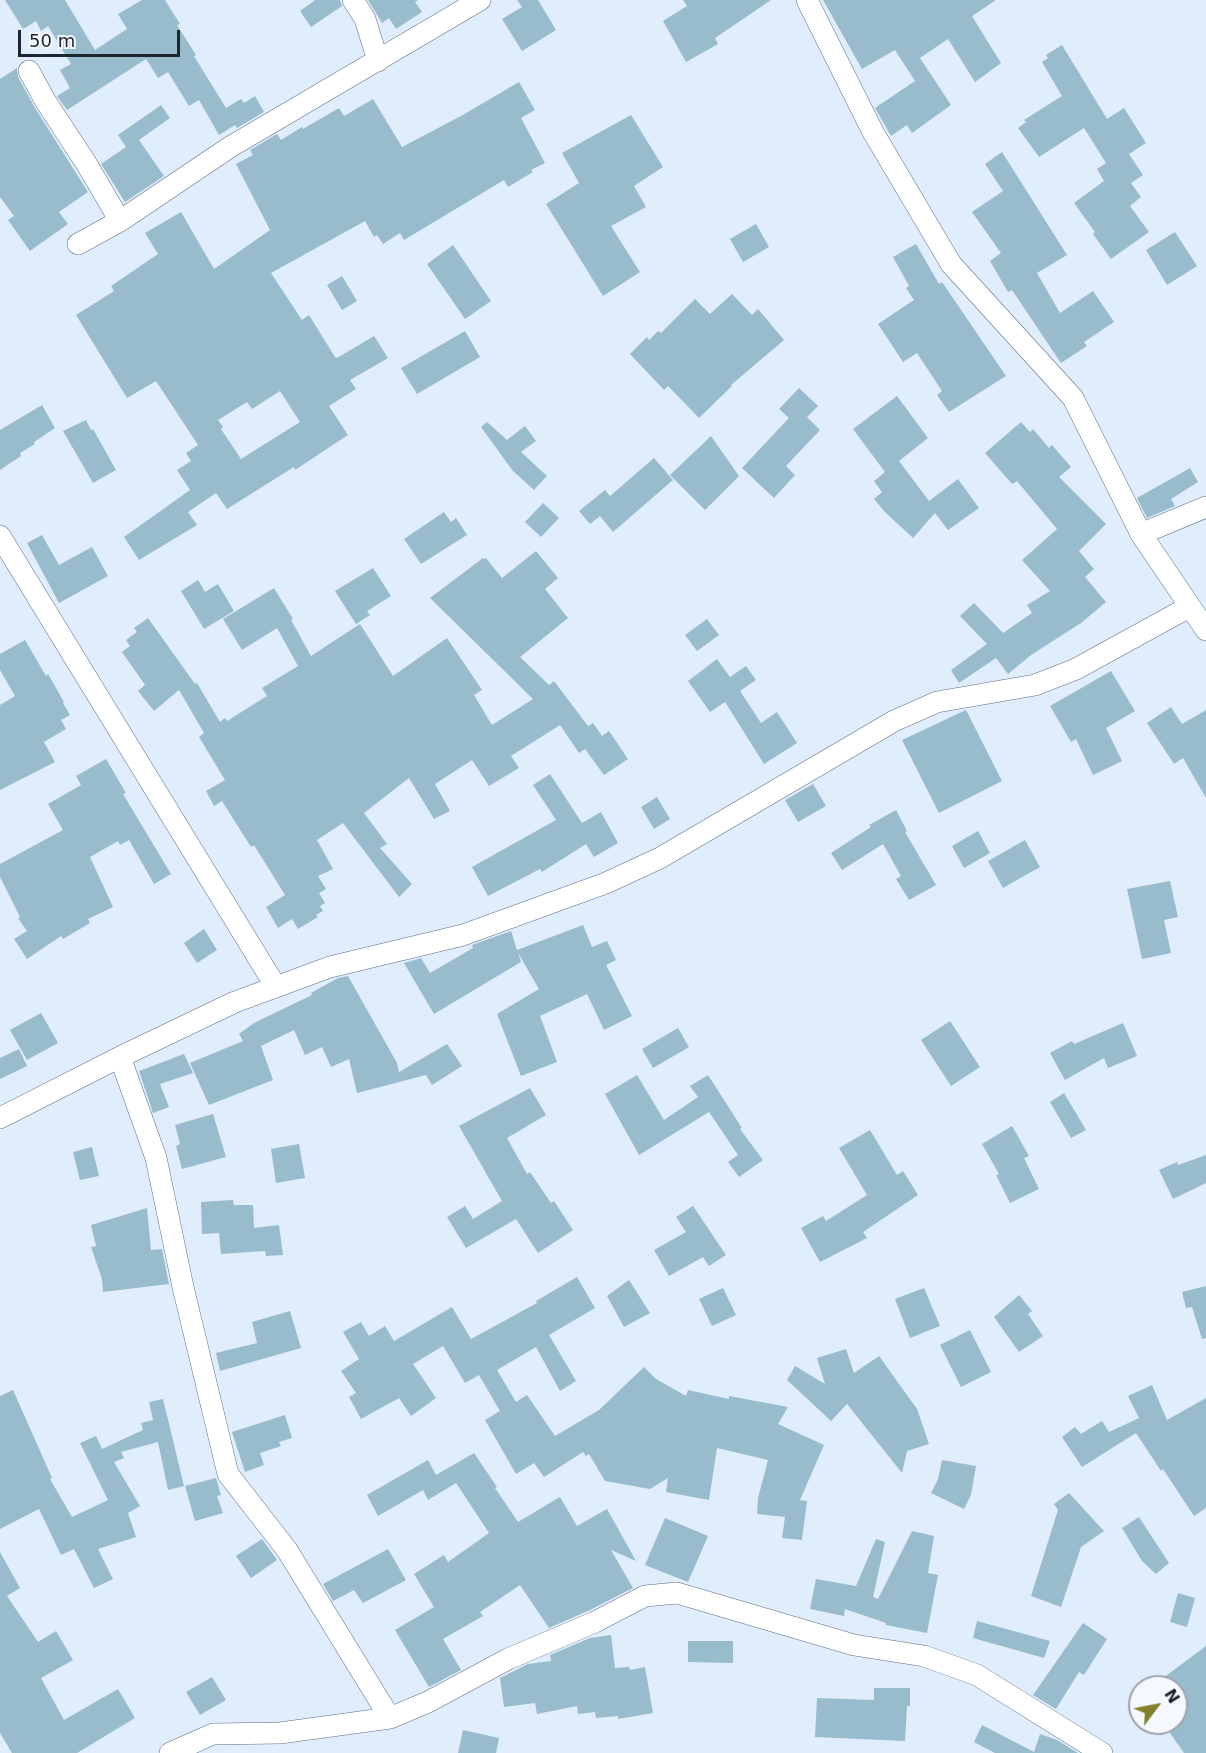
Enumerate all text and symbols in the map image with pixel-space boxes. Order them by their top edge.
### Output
scale bar [21,18,183,56]
text: 50 m [29,30,75,51]
north arrow [1128,1675,1188,1735]
text: N [1160,1686,1184,1707]

